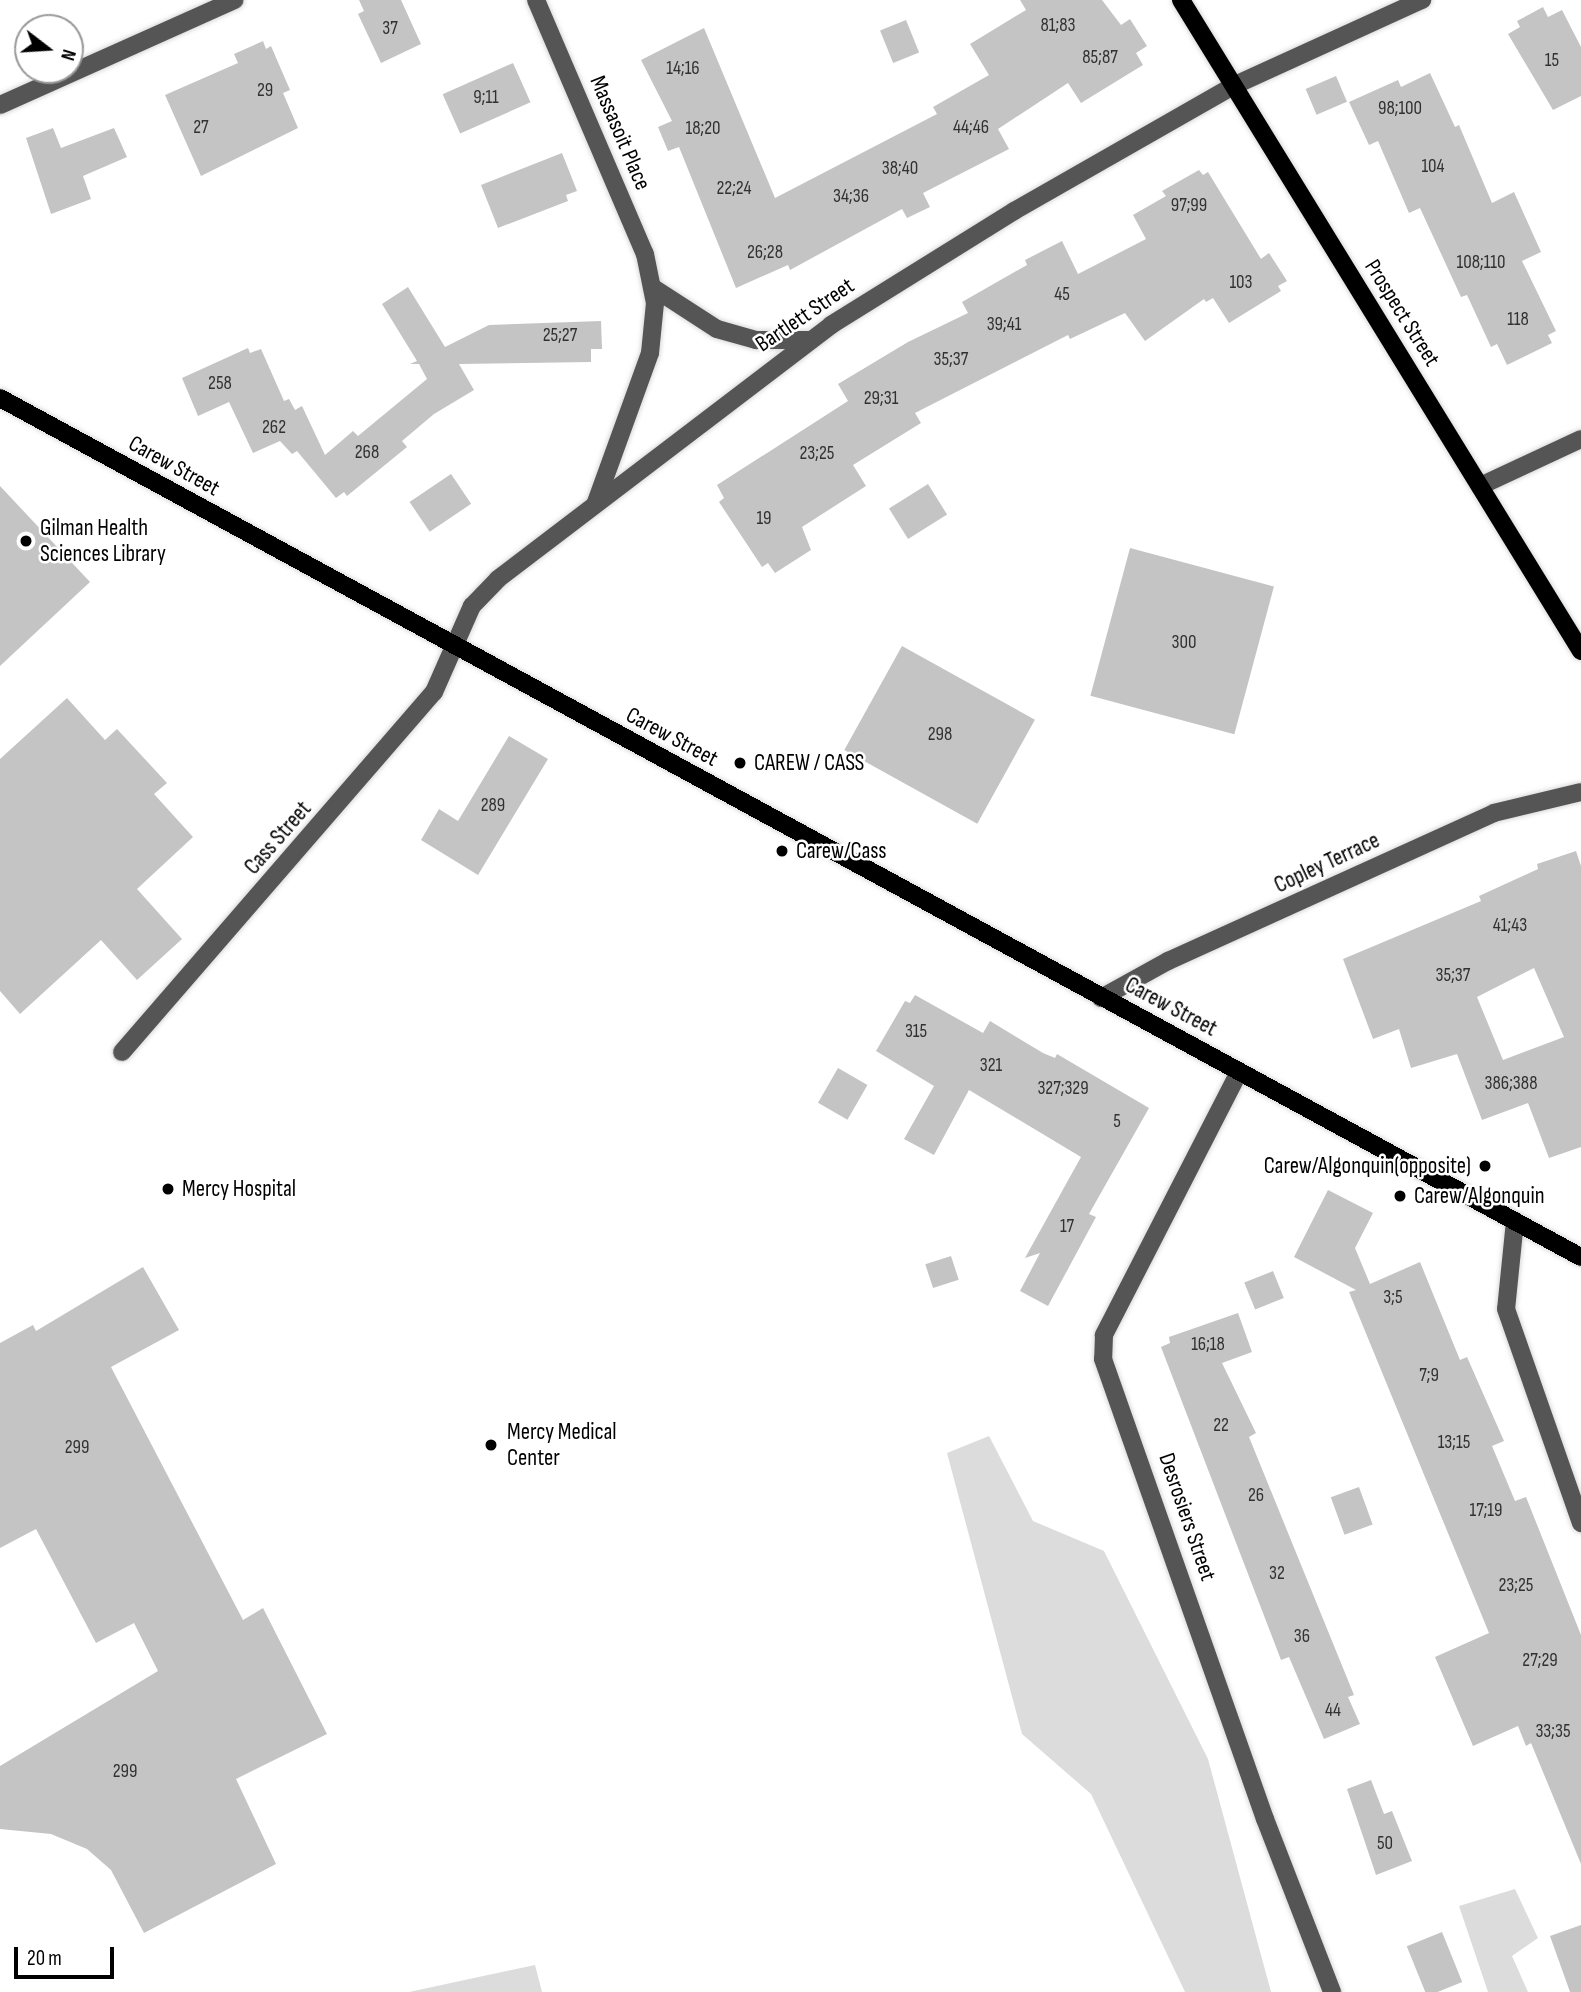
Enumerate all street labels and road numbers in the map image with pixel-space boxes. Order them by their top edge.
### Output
street label: Massasoit Place [584,72,656,194]
street label: Prospect Street [1358,254,1446,372]
street label: Bartlett Street [751,272,859,358]
street label: Carew Street [124,430,224,502]
street label: Carew Street [621,701,723,773]
street label: Cass Street [239,796,317,880]
street label: Copley Terrace [1270,827,1384,899]
street label: Carew Street [1120,971,1222,1043]
street label: Desrosiers Street [1152,1450,1222,1584]

